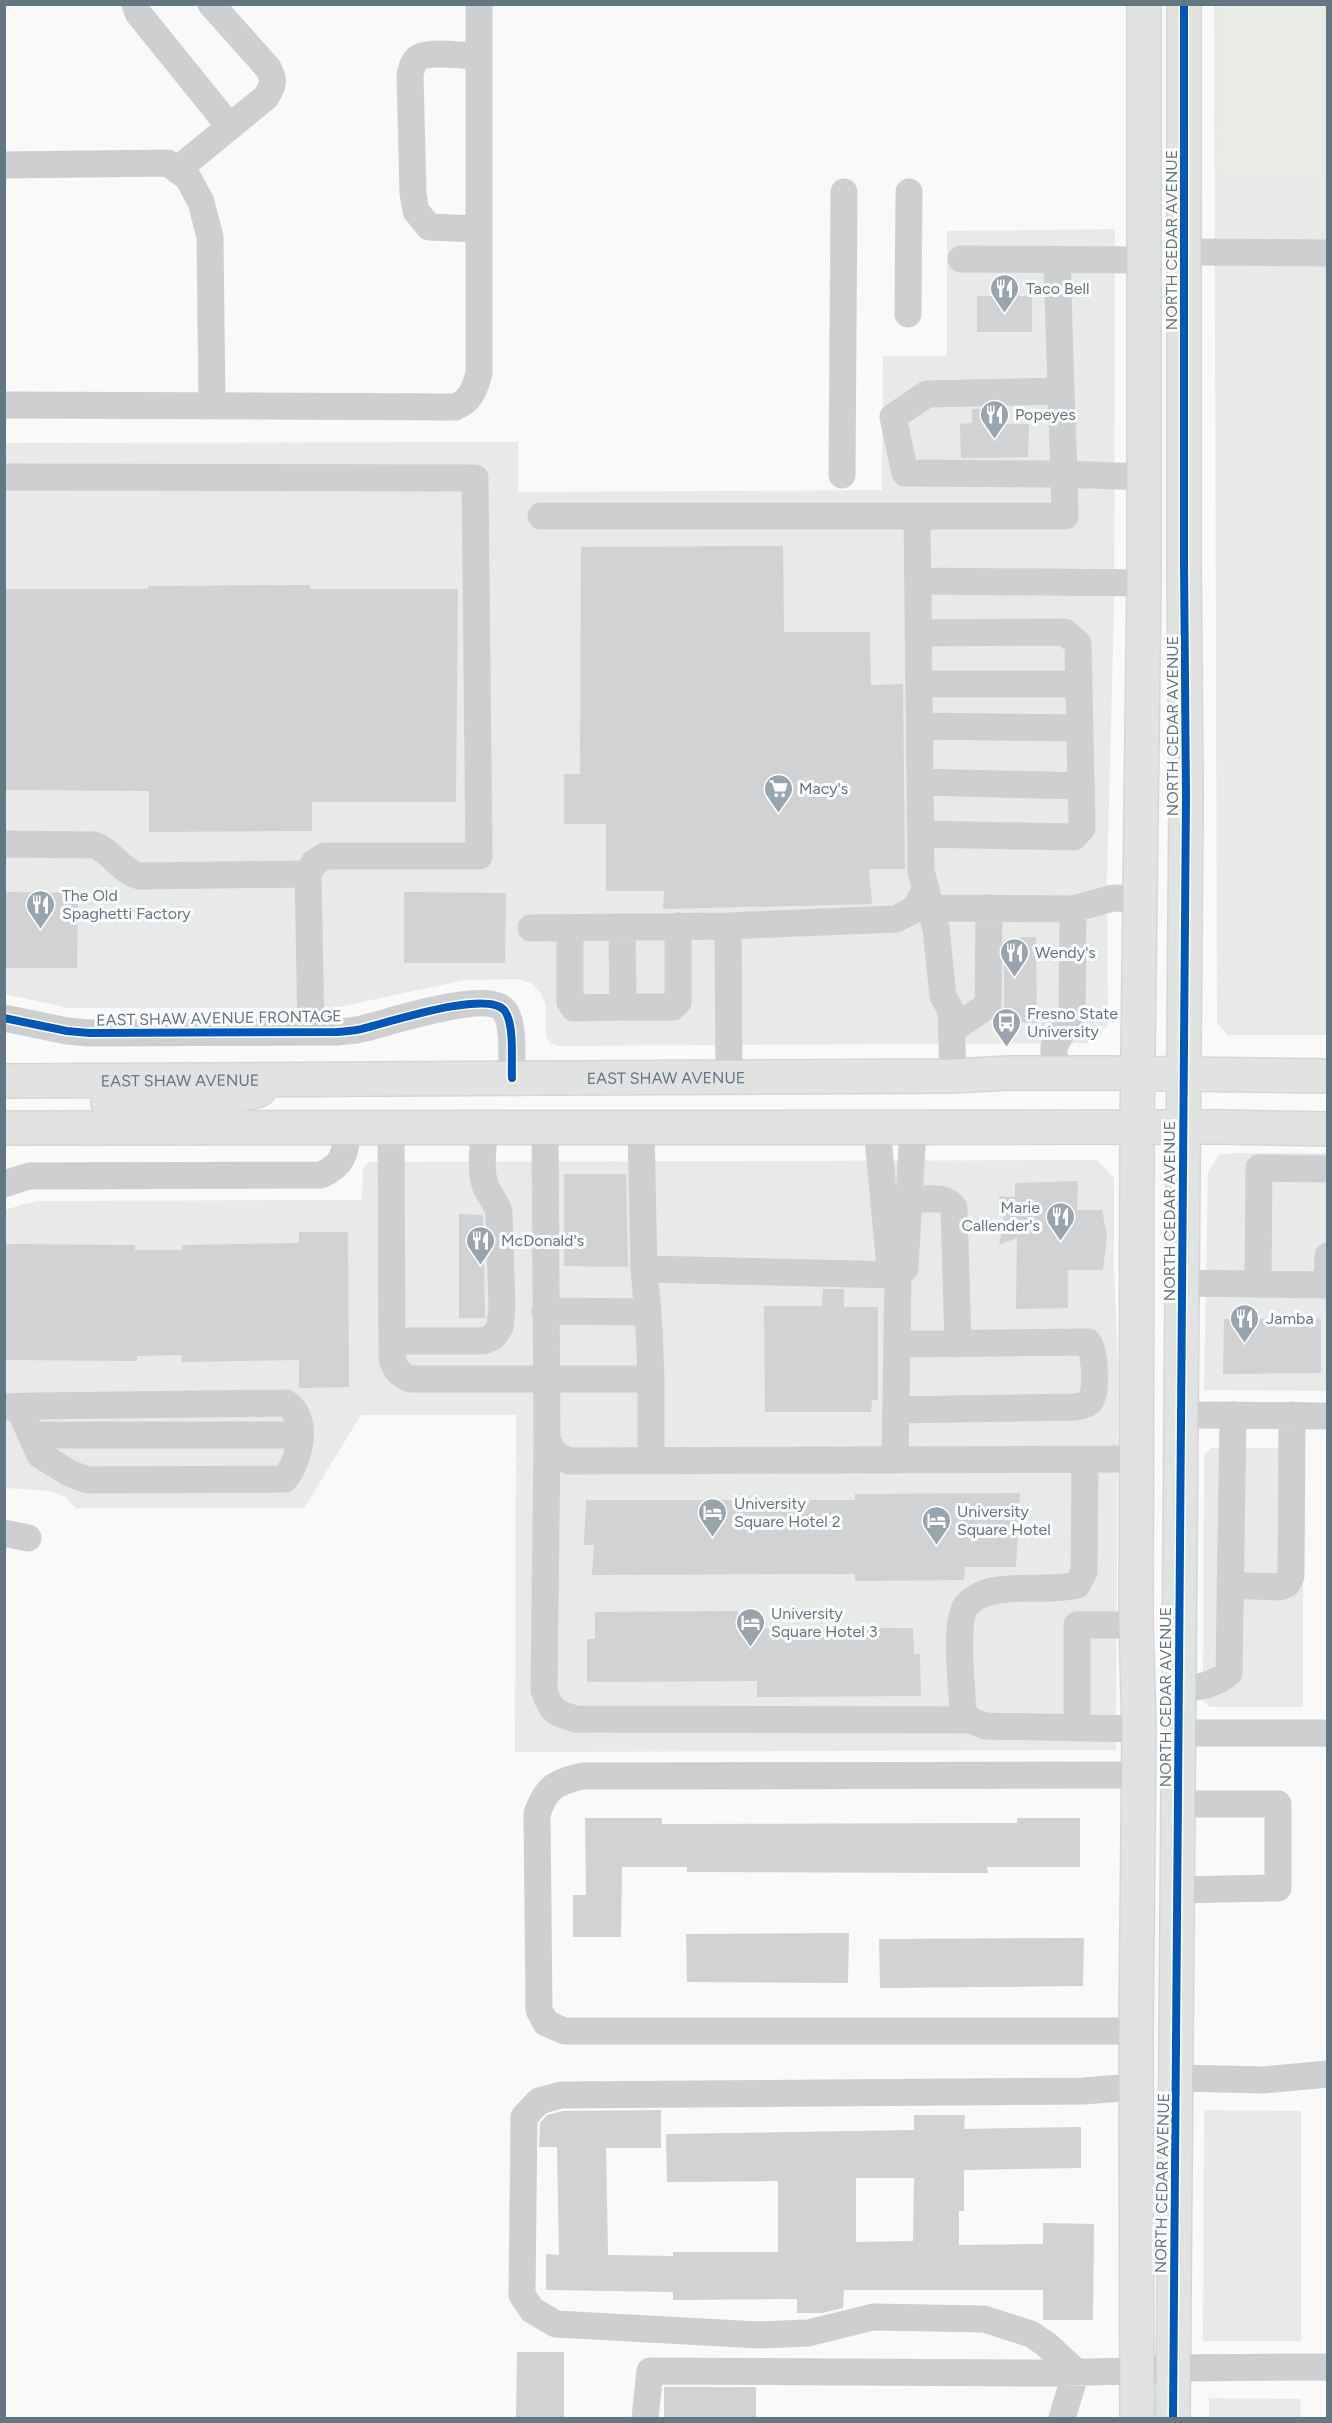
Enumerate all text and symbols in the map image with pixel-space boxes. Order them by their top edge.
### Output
street label: NORTH CEDAR AVENUE [1162,150,1181,330]
restaurant icon: Taco Bell [989,272,1021,314]
place label: Taco Bell [1026,279,1089,298]
restaurant icon: Popeyes [978,398,1010,440]
place label: Popeyes [1015,405,1076,424]
street label: NORTH CEDAR AVENUE [1163,636,1182,816]
supermarket icon: Macy's [762,772,794,814]
place label: Macy's [799,779,848,798]
place label: The Old Spaghetti Factory [62,886,191,923]
restaurant icon: The Old Spaghetti Factory [25,888,57,930]
restaurant icon: Wendy's [998,936,1030,978]
place label: Wendy's [1035,943,1096,962]
place label: Fresno State University [1027,1004,1118,1041]
street label: EAST SHAW AVENUE FRONTAGE [96,1006,342,1030]
bus stop icon: Fresno State University [990,1006,1022,1048]
street label: EAST SHAW AVENUE [587,1068,745,1087]
street label: EAST SHAW AVENUE [101,1070,259,1090]
street label: NORTH CEDAR AVENUE [1160,1121,1179,1301]
place label: Marie Callender's [961,1198,1040,1235]
restaurant icon: Marie Callender's [1045,1200,1077,1242]
restaurant icon: McDonald's [464,1224,496,1266]
place label: McDonald's [501,1231,584,1250]
restaurant icon: Jamba [1229,1302,1261,1344]
place label: Jamba [1266,1309,1314,1328]
place label: University Square Hotel 2 [734,1494,841,1531]
hotel icon: University Square Hotel 2 [697,1496,729,1538]
place label: University Square Hotel [957,1502,1051,1539]
hotel icon: University Square Hotel [920,1504,952,1546]
place label: University Square Hotel 3 [771,1604,877,1641]
hotel icon: University Square Hotel 3 [734,1606,766,1648]
street label: NORTH CEDAR AVENUE [1156,1607,1175,1787]
street label: NORTH CEDAR AVENUE [1151,2093,1173,2273]

